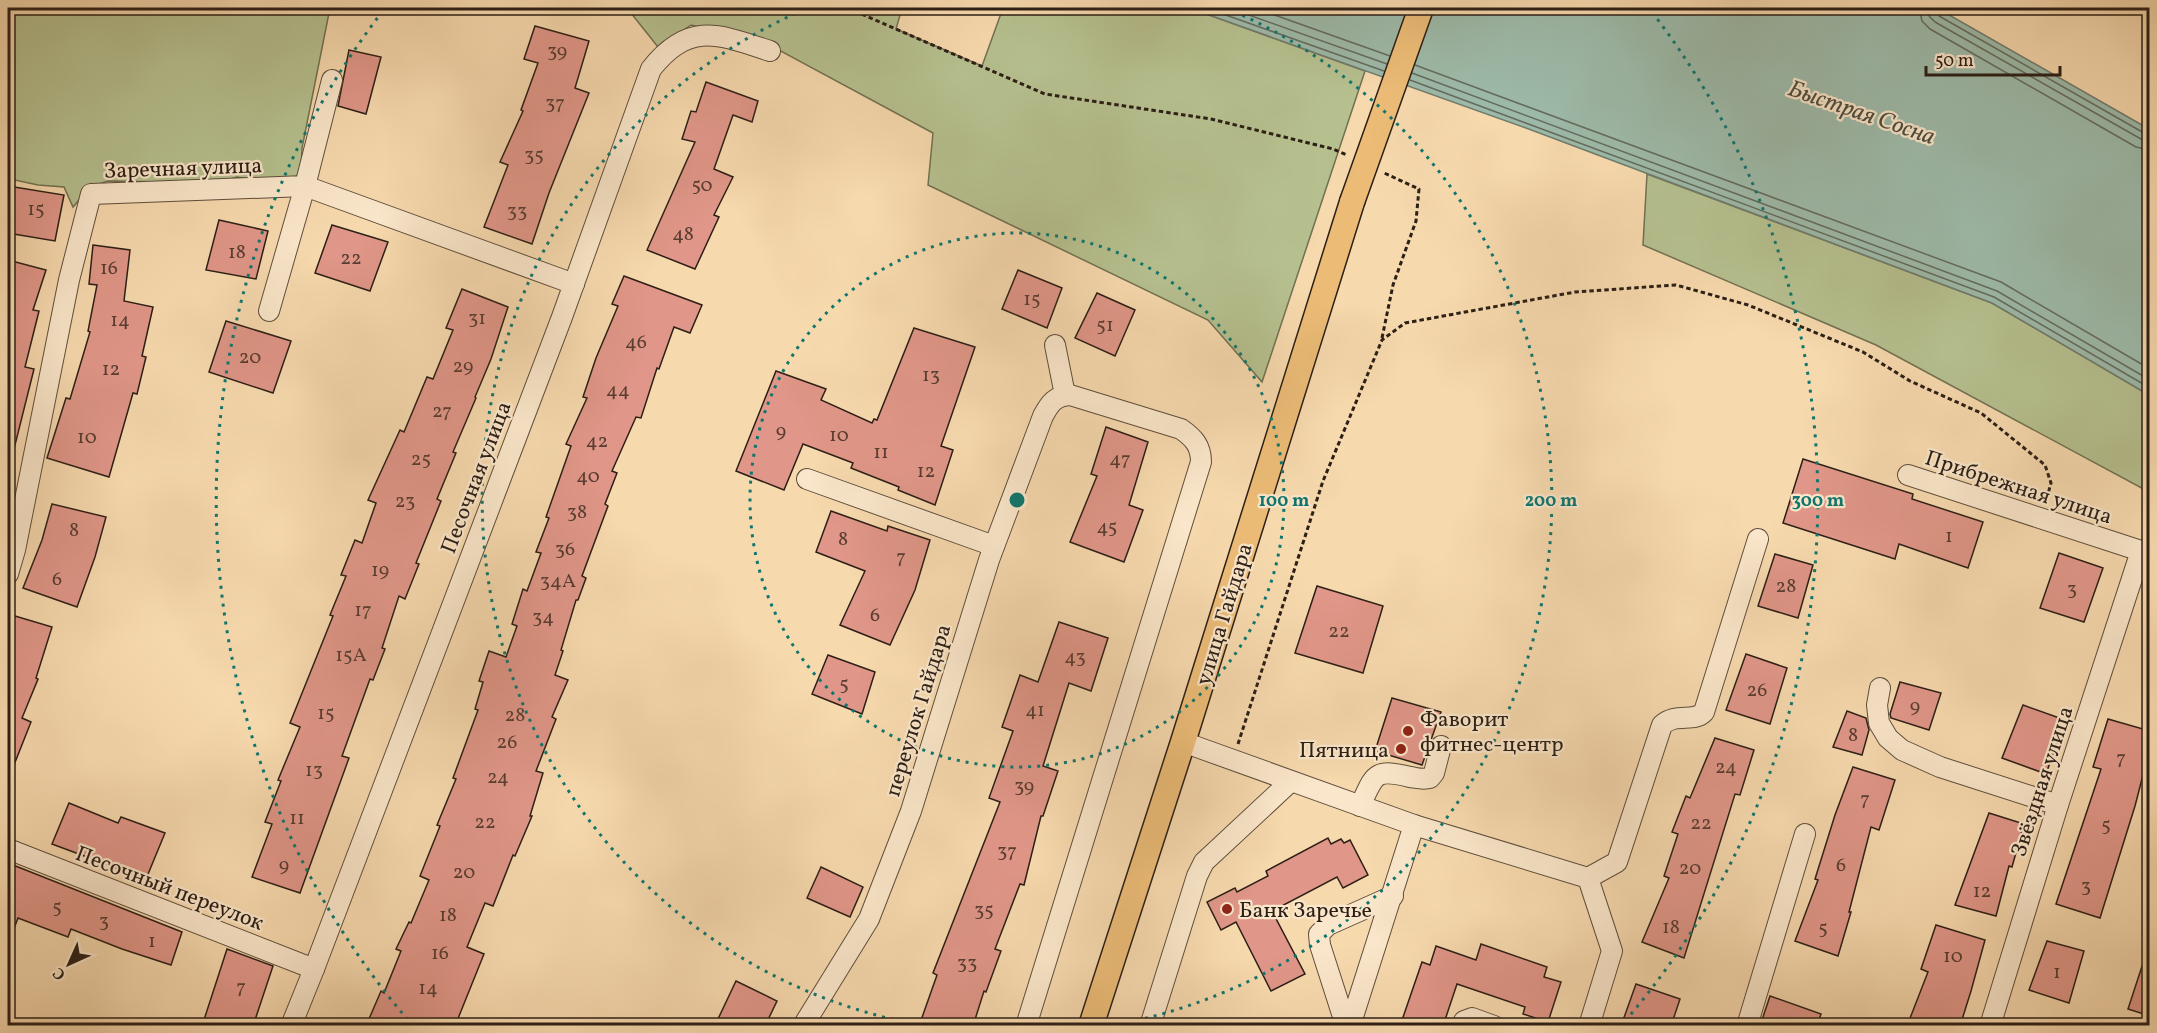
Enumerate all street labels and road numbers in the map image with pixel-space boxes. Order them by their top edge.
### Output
street label: Заречная улица [103,151,263,188]
street label: Песочная улица [434,397,521,559]
street label: Прибрежная улица [1921,443,2116,533]
street label: улица Гайдара [1189,540,1262,690]
street label: переулок Гайдара [878,621,960,801]
street label: Звёздная улица [2004,702,2082,861]
street label: Песочный переулок [70,839,268,940]

